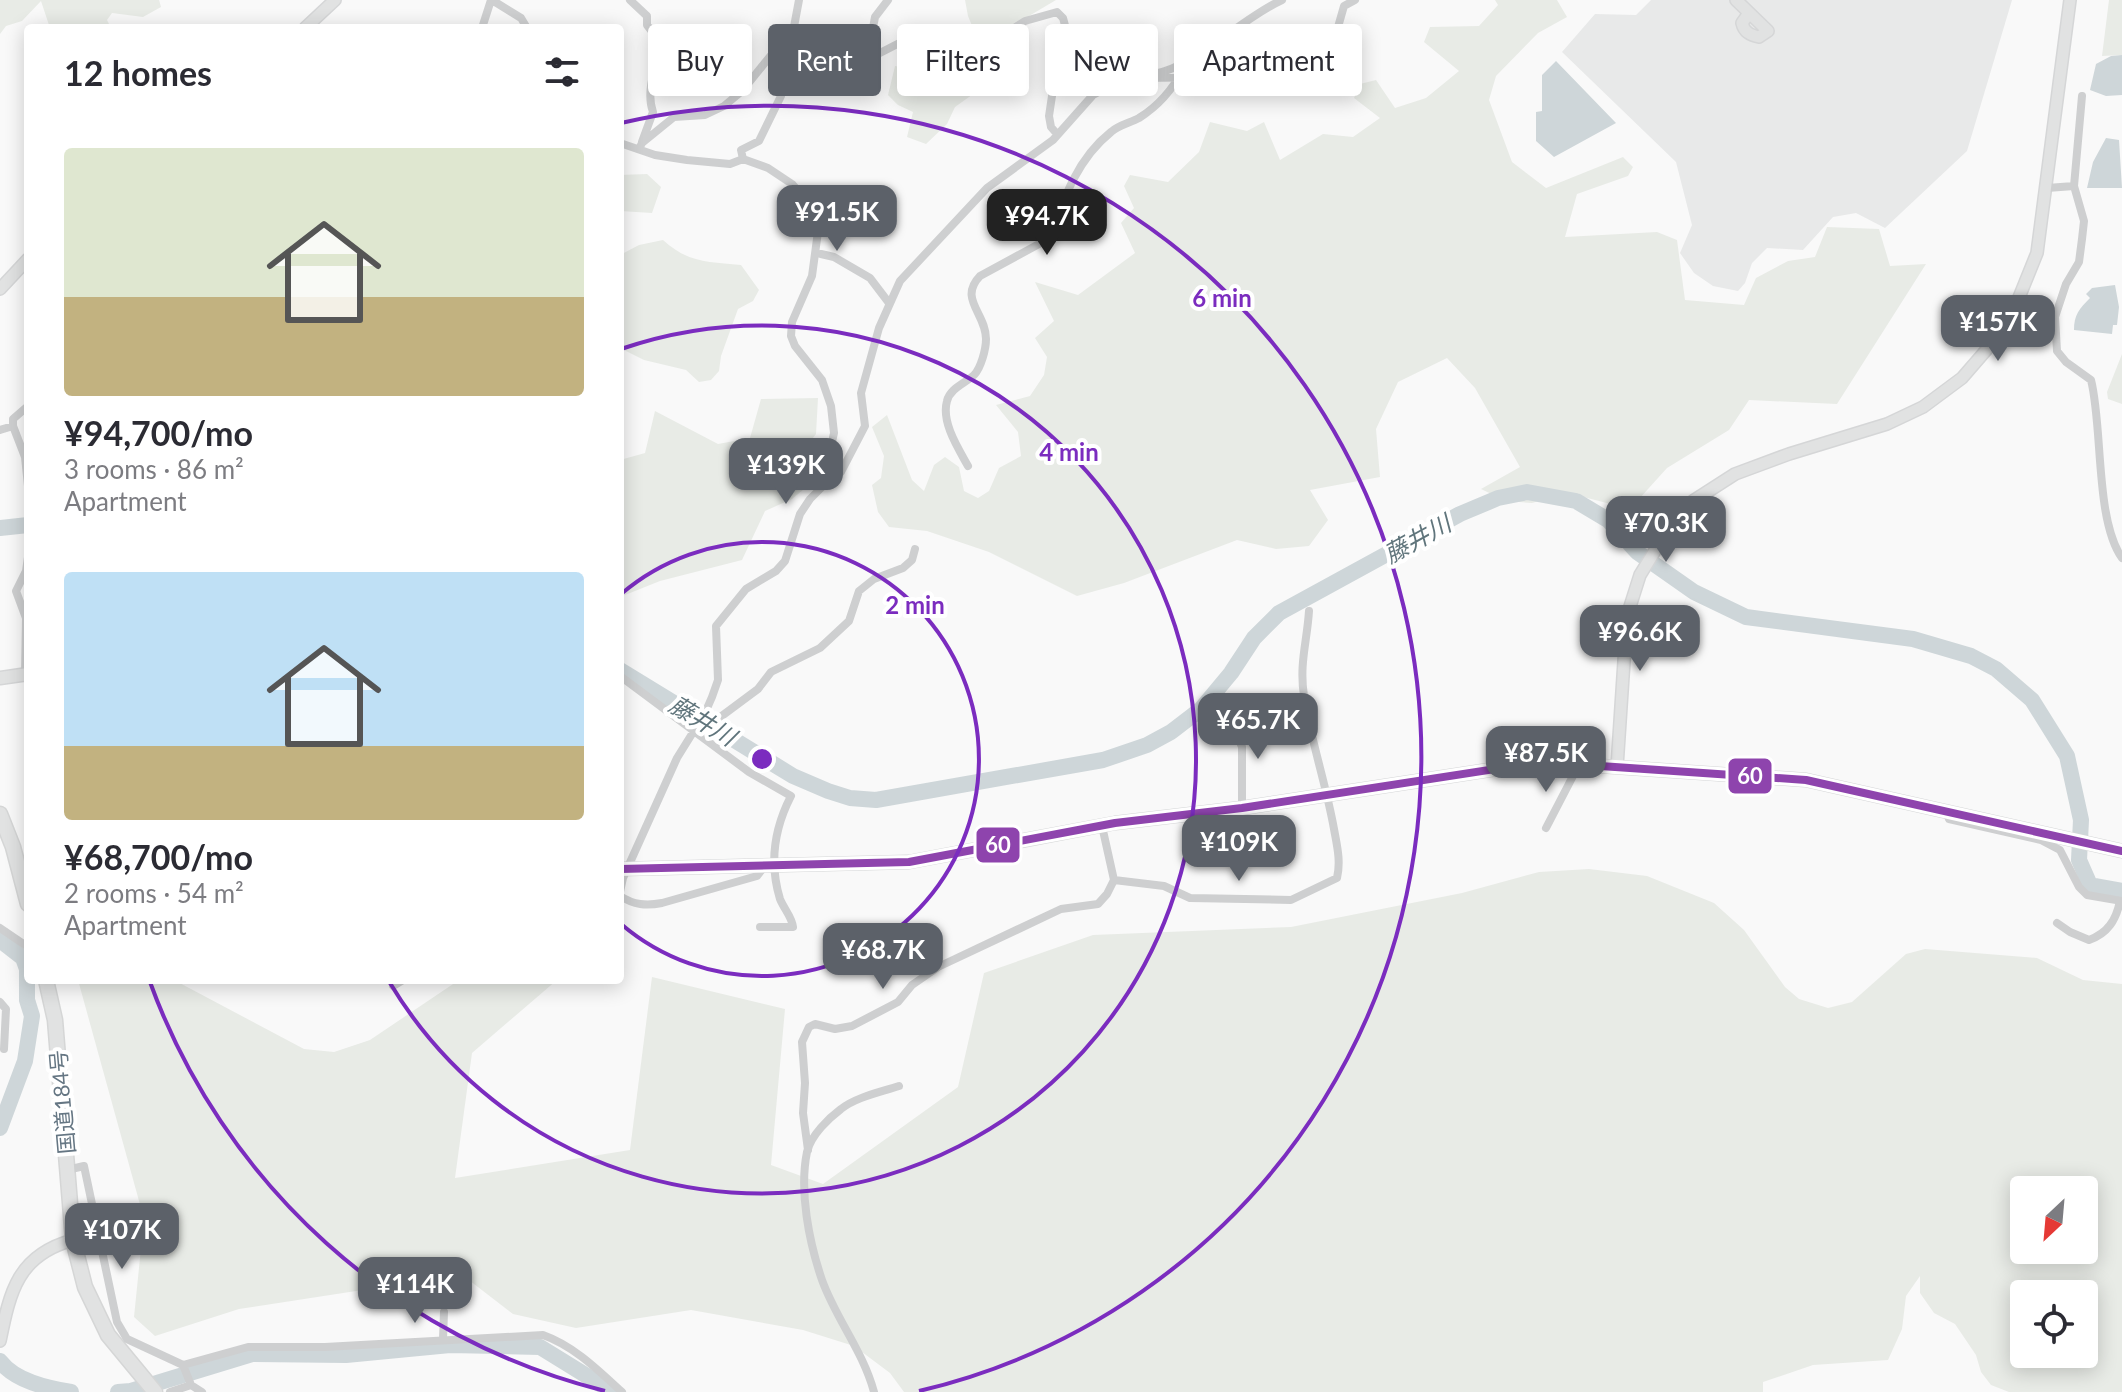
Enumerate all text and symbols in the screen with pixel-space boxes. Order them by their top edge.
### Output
chip: Buy [648,24,752,96]
chip: Rent [768,24,881,96]
chip: Filters [897,24,1029,96]
chip: New [1045,24,1158,96]
chip: Apartment [1174,24,1362,96]
icon: filters [540,50,584,94]
text: 12 homes [64,52,212,93]
pin: ¥91.5K [772,185,902,253]
pin: ¥94.7K [982,189,1112,257]
text: ¥91.5K [795,195,879,227]
text: ¥94.7K [1005,199,1089,231]
icon: home [252,200,396,344]
text: 6 min [1192,283,1252,312]
pin: ¥157K [1942,295,2054,363]
text: ¥157K [1959,305,2037,337]
text: ¥94,700/mo [64,412,253,453]
text: 4 min [1039,437,1099,466]
pin: ¥139K [730,438,842,506]
text: ¥139K [747,448,825,480]
text: 3 rooms · 86 m² [64,453,244,485]
text: Apartment [64,485,187,517]
pin: ¥70.3K [1601,496,1731,564]
water label: 藤井川 [1378,506,1458,568]
text: ¥70.3K [1624,506,1708,538]
text: 2 min [885,590,945,619]
pin: ¥96.6K [1575,605,1705,673]
text: ¥96.6K [1598,615,1682,647]
icon: home [252,624,396,768]
water label: 藤井川 [665,689,744,753]
pin: ¥65.7K [1193,693,1323,761]
text: ¥65.7K [1216,703,1300,735]
pin: ¥87.5K [1481,726,1611,794]
text: ¥87.5K [1504,736,1588,768]
centre of rings [748,745,776,773]
line badge: 60 [1727,757,1773,795]
text: 60 [1737,762,1763,789]
pin: ¥109K [1183,815,1295,883]
text: ¥109K [1200,825,1278,857]
line badge: 60 [975,826,1021,864]
text: 60 [985,831,1011,858]
text: ¥68,700/mo [64,836,253,877]
text: 2 rooms · 54 m² [64,877,244,909]
text: Apartment [64,909,187,941]
pin: ¥68.7K [818,923,948,991]
text: ¥68.7K [841,933,925,965]
street label: 国道184号 [44,1049,80,1155]
north arrow [2010,1176,2098,1264]
map controls [2010,1176,2098,1368]
pin: ¥107K [66,1203,178,1271]
text: ¥107K [83,1213,161,1245]
pin: ¥114K [359,1257,471,1325]
text: ¥114K [376,1267,454,1299]
button: locate [2010,1280,2098,1368]

